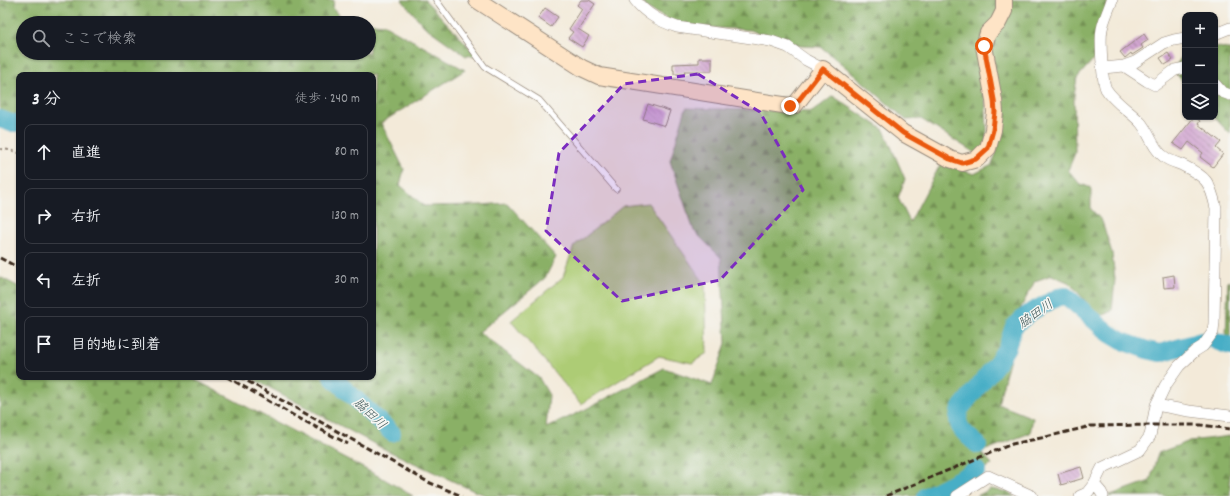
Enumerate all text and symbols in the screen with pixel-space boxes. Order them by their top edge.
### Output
map controls [1182,12,1218,120]
button: + [1182,12,1218,48]
search box [16,16,376,60]
icon: search [30,27,52,49]
text: ここで検索 [62,29,137,51]
route start [975,37,993,55]
button: − [1182,48,1218,84]
button: layers [1182,84,1218,120]
text: 3 分 [32,89,60,113]
text: 徒歩 · 240 m [295,90,360,109]
route end [781,97,799,115]
icon: ahead [33,141,55,163]
text: 直進 [71,143,101,165]
text: 80 m [335,143,359,162]
icon: right [33,205,55,227]
text: 右折 [71,207,101,229]
text: 130 m [331,207,359,226]
icon: left [33,269,55,291]
text: 左折 [71,271,101,293]
text: 30 m [334,271,359,290]
water label: 脇田川 [1015,296,1058,334]
icon: arrive [33,333,55,355]
text: 目的地に到着 [71,335,161,357]
water label: 脇田川 [349,395,390,435]

